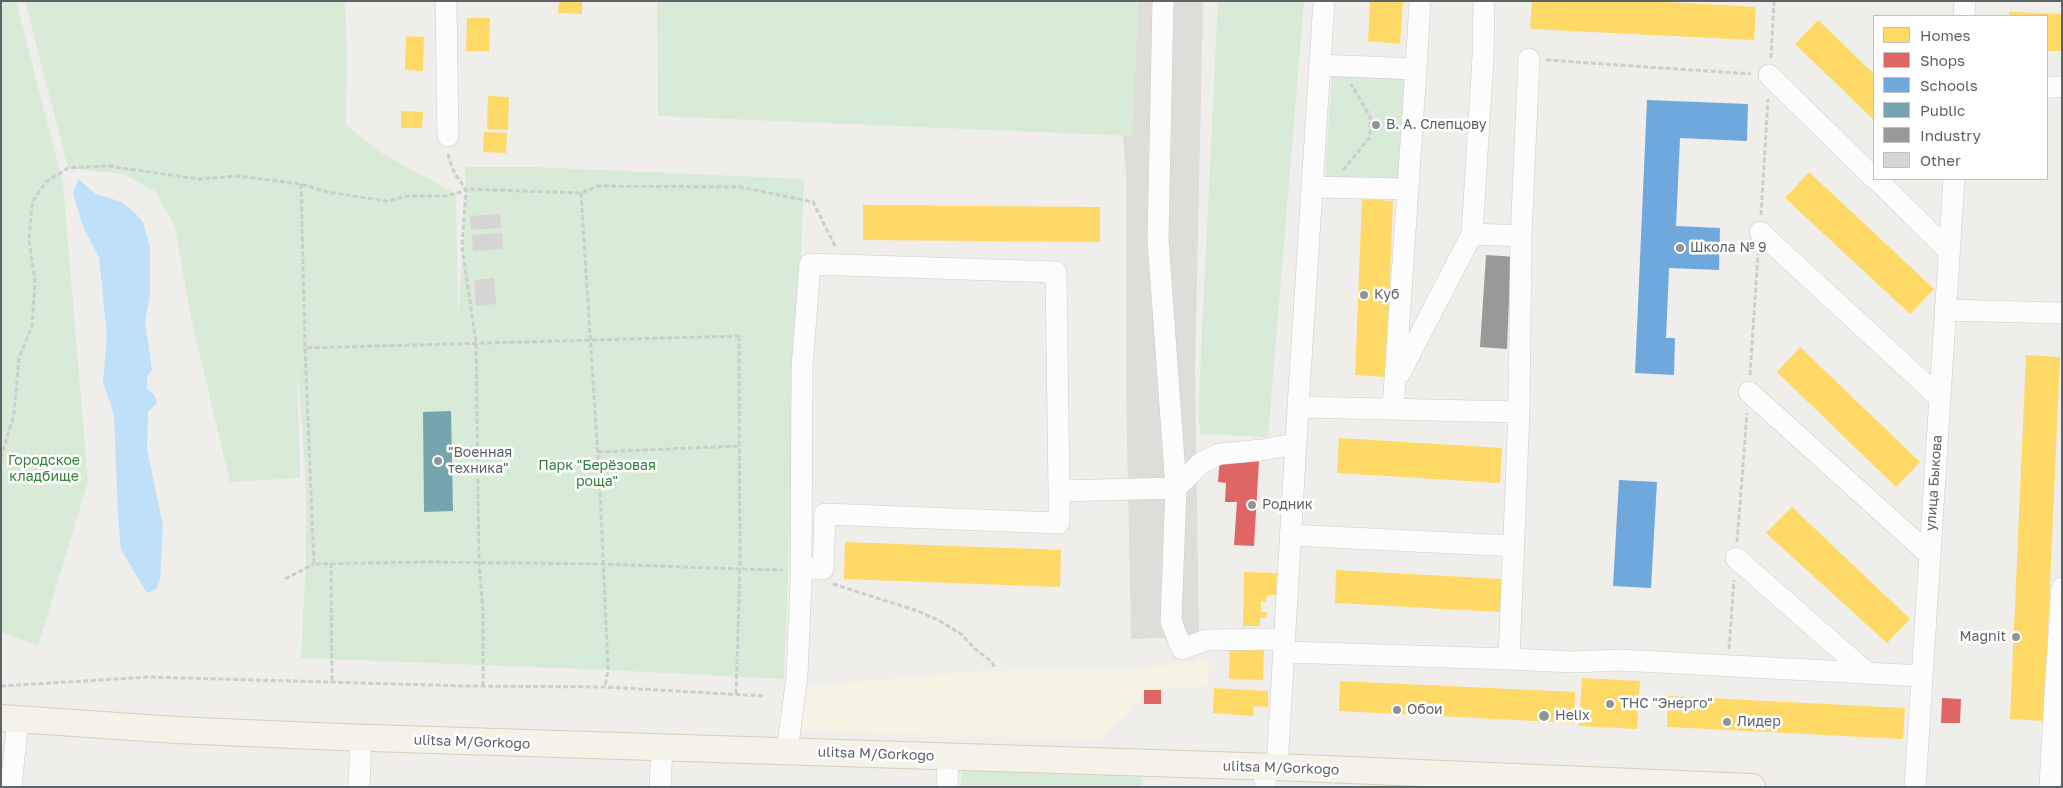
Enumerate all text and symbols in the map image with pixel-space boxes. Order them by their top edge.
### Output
legend [1873,15,2048,180]
text: Homes [1920,26,1970,44]
text: Shops [1920,51,1965,69]
text: Schools [1920,76,1978,94]
text: Public [1920,101,1965,119]
place label: В. А. Слепцову [1386,117,1487,133]
marker: В. А. Слепцову [1370,119,1382,131]
text: Industry [1920,126,1981,144]
text: Other [1920,151,1961,169]
place label: Школа № 9 [1690,240,1767,256]
marker: Школа № 9 [1674,242,1686,254]
place label: Куб [1374,287,1399,303]
marker: Куб [1358,289,1370,301]
street label: улица Быкова [1922,435,1946,531]
place label: "Военная техника" [448,445,512,478]
park label: Городское кладбище [8,453,80,486]
marker: "Военная техника" [432,455,444,467]
park label: Парк "Берёзовая роща" [538,458,656,491]
place label: Родник [1262,497,1313,513]
marker: Родник [1246,499,1258,511]
place label: Magnit [1959,629,2006,645]
marker: Magnit [2010,631,2022,643]
place label: ТНС "Энерго" [1620,696,1713,712]
marker: ТНС "Энерго" [1604,698,1616,710]
place label: Обои [1407,702,1443,718]
marker: Обои [1391,704,1403,716]
place label: Helix [1555,708,1590,724]
marker: Helix [1537,709,1551,723]
place label: Лидер [1737,714,1781,730]
marker: Лидер [1721,716,1733,728]
street label: ulitsa M/Gorkogo [413,732,531,752]
street label: ulitsa M/Gorkogo [817,744,935,764]
street label: ulitsa M/Gorkogo [1222,758,1340,778]

